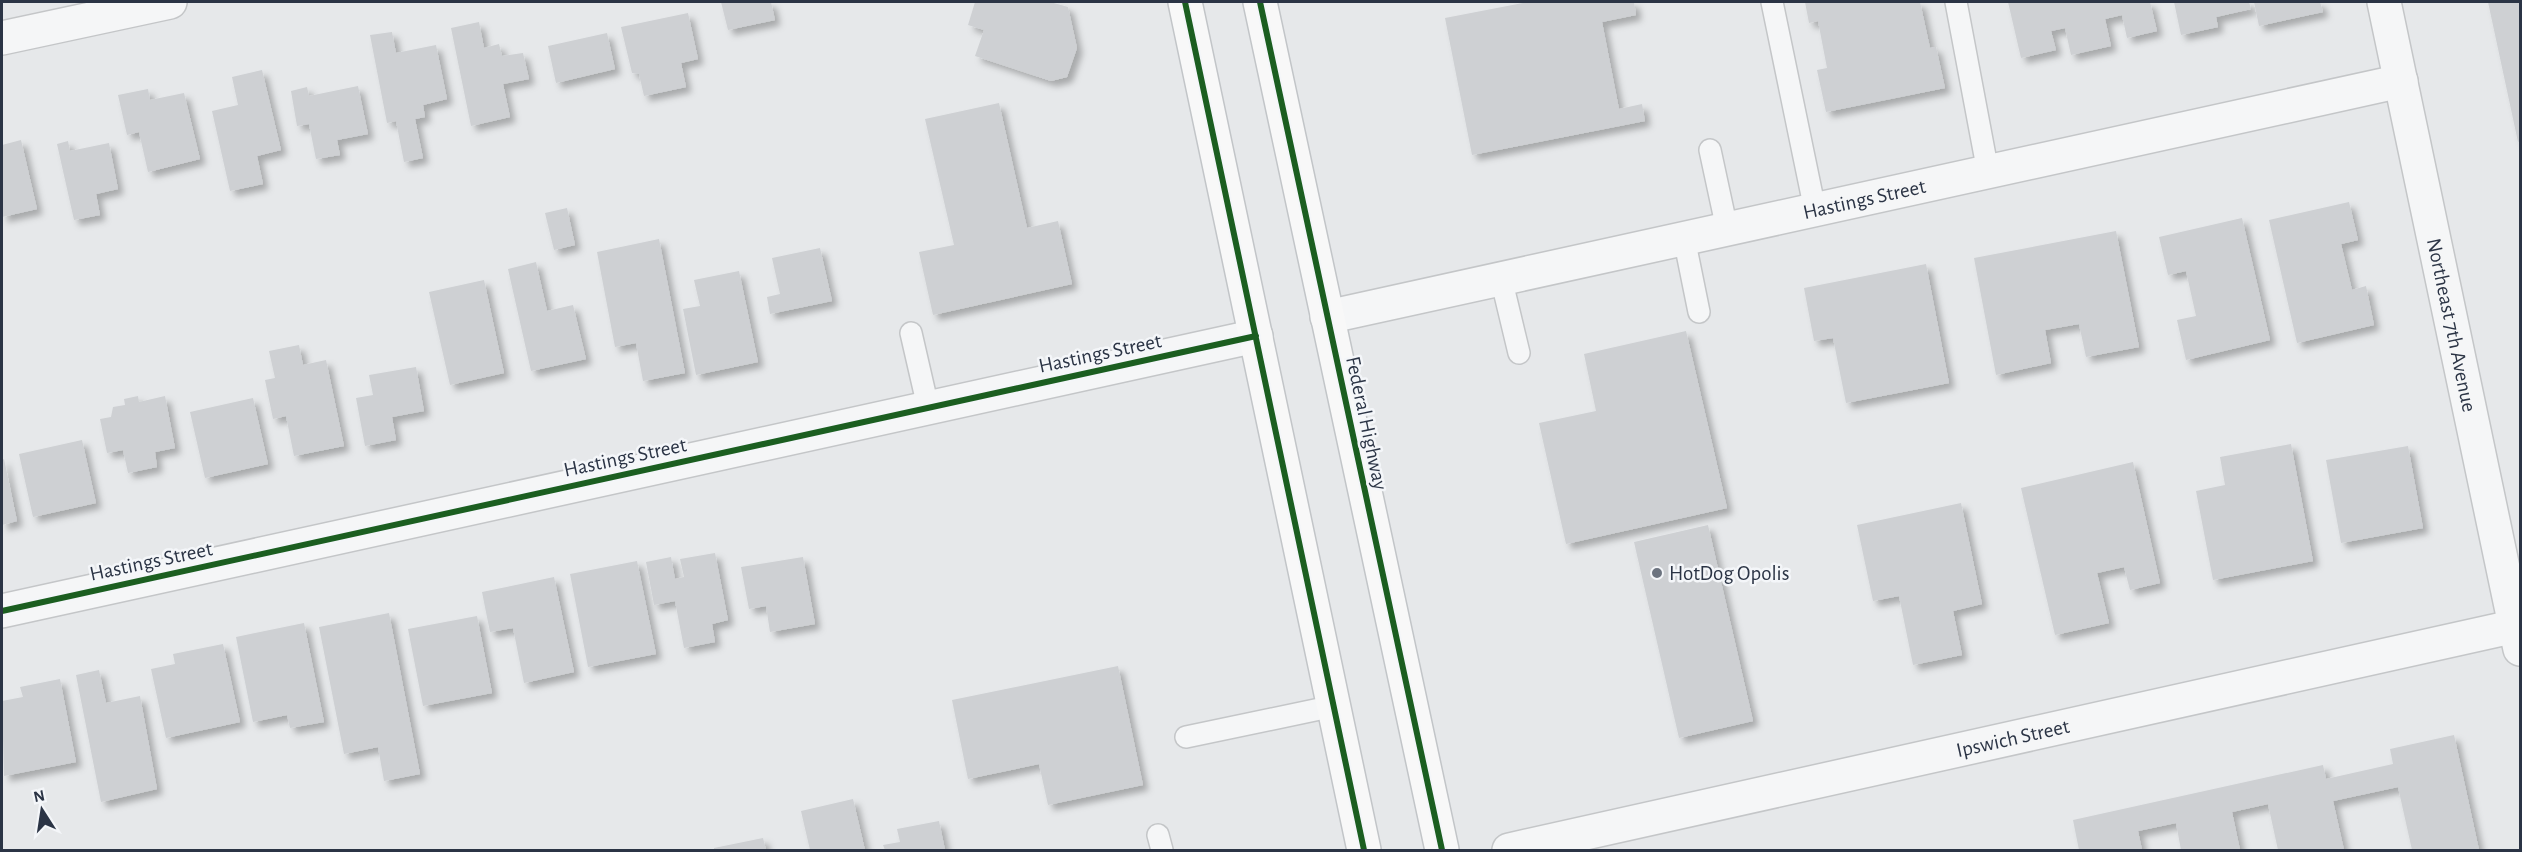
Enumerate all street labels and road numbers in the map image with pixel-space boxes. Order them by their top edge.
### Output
street label: Hastings Street [1801,176,1928,223]
street label: Northeast 7th Avenue [2423,236,2480,414]
street label: Hastings Street [1037,330,1164,377]
street label: Federal Highway [1342,354,1391,492]
street label: Hastings Street [562,434,689,481]
street label: Hastings Street [88,538,215,585]
street label: Ipswich Street [1954,716,2072,761]

